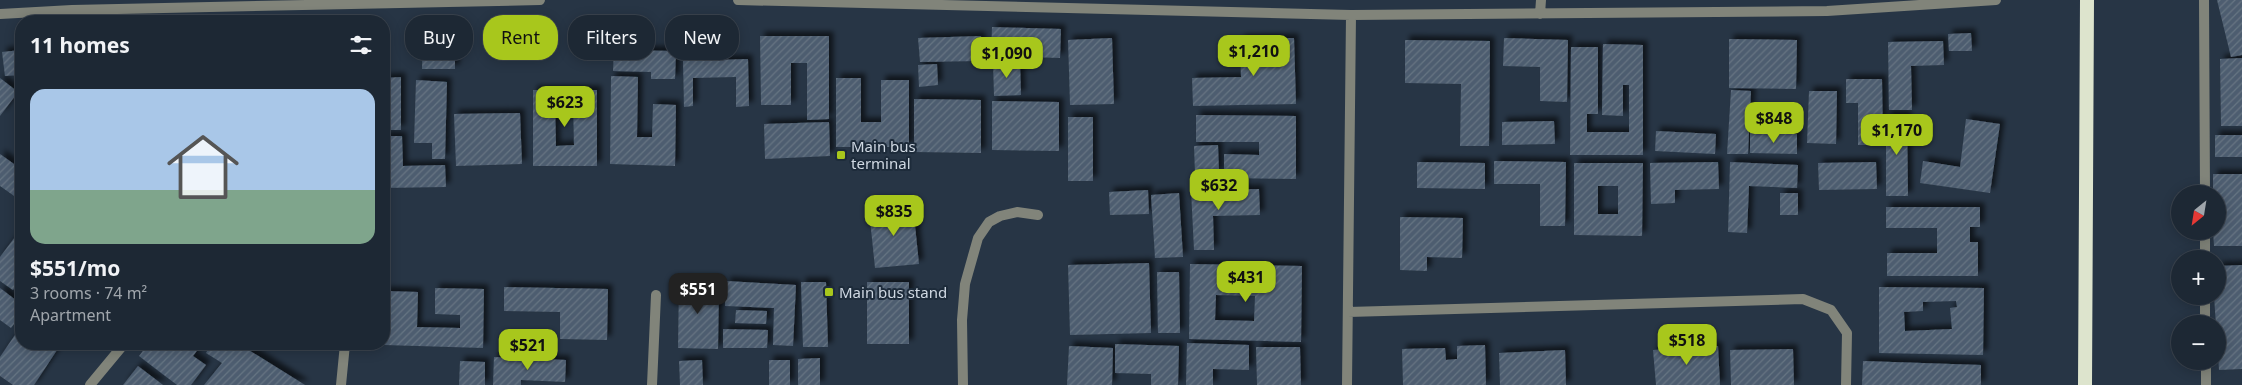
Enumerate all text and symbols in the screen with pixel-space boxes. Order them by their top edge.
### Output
chip: Buy [405,15,473,60]
chip: Rent [483,15,558,60]
chip: Filters [568,15,655,60]
chip: New [665,15,739,60]
text: 11 homes [30,31,130,59]
icon: filters [347,31,375,59]
pin: $1,210 [1213,34,1295,77]
pin: $1,090 [966,36,1048,79]
text: $1,210 [1229,40,1279,62]
text: $1,090 [982,42,1032,64]
pin: $623 [535,86,595,128]
text: $623 [547,91,583,113]
pin: $848 [1744,102,1804,144]
text: $848 [1756,107,1792,129]
pin: $1,170 [1856,114,1938,156]
text: $1,170 [1872,119,1922,141]
icon: home [158,122,248,212]
place label: Main bus terminal [851,136,916,173]
marker: Main bus terminal [835,149,847,161]
pin: $632 [1189,168,1249,211]
text: $632 [1201,174,1237,196]
north arrow [2171,185,2226,240]
map controls [2171,185,2226,370]
pin: $835 [864,194,924,237]
text: $835 [876,200,912,222]
button: + [2171,250,2226,305]
text: $551/mo [30,254,120,282]
pin: $431 [1216,260,1276,303]
text: $431 [1228,266,1264,288]
pin: $551 [668,272,728,315]
text: $551 [680,278,716,300]
text: 3 rooms · 74 m² [30,282,147,304]
place label: Main bus stand [839,282,947,302]
marker: Main bus stand [823,286,835,298]
text: Apartment [30,304,111,326]
button: − [2171,315,2226,370]
pin: $518 [1657,324,1717,366]
pin: $521 [498,328,558,371]
text: $518 [1669,329,1705,351]
text: $521 [510,334,546,356]

